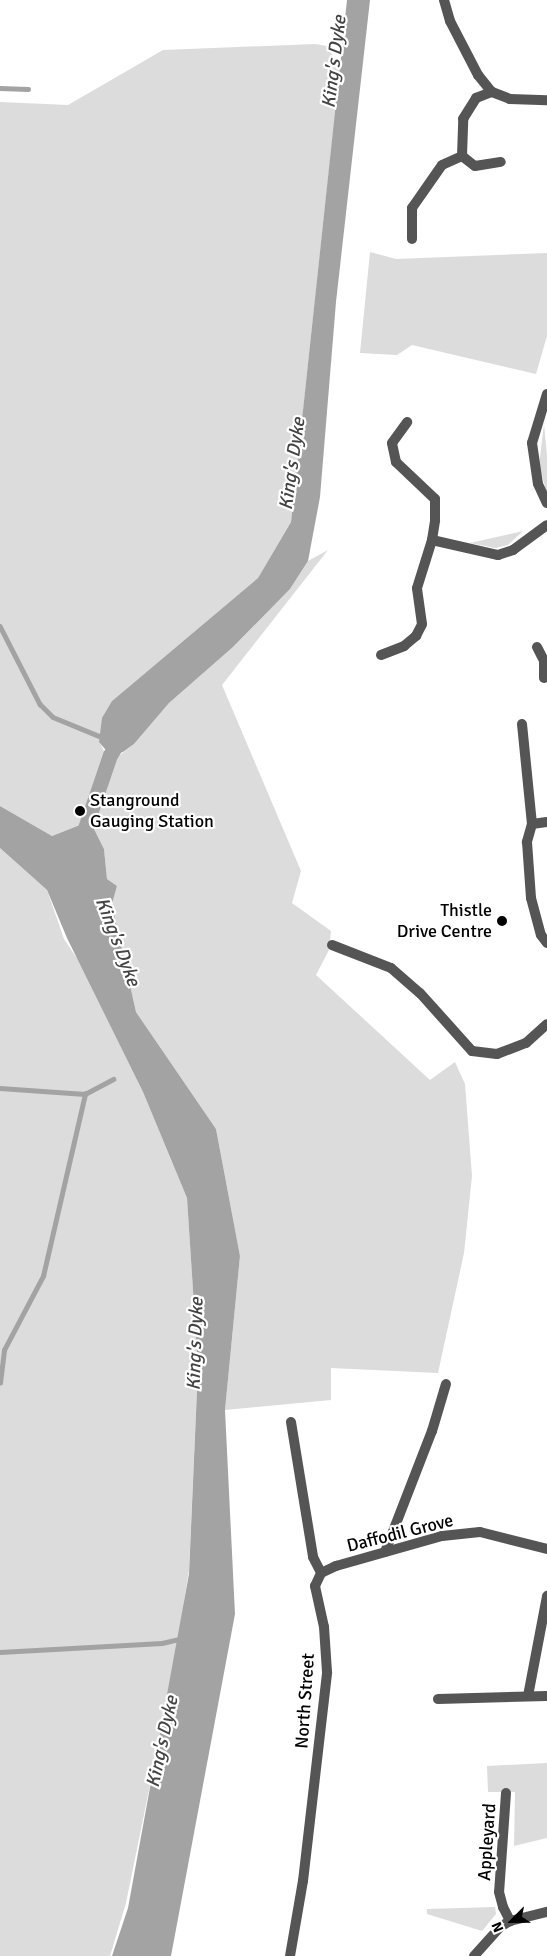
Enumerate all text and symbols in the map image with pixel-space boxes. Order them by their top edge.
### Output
water label: King's Dyke [318,14,352,110]
water label: King's Dyke [275,416,311,512]
place label: Stanground Gauging Station [90,790,214,832]
marker: Stanground Gauging Station [74,805,86,817]
water label: King's Dyke [90,894,144,990]
place label: Thistle Drive Centre [397,900,492,942]
marker: Thistle Drive Centre [496,915,508,927]
water label: King's Dyke [183,1297,209,1391]
street label: Daffodil Grove [345,1509,455,1557]
street label: North Street [291,1653,319,1749]
water label: King's Dyke [142,1694,184,1790]
street label: Appleyard [474,1803,500,1881]
north arrow [487,1896,537,1946]
text: N [488,1919,507,1935]

